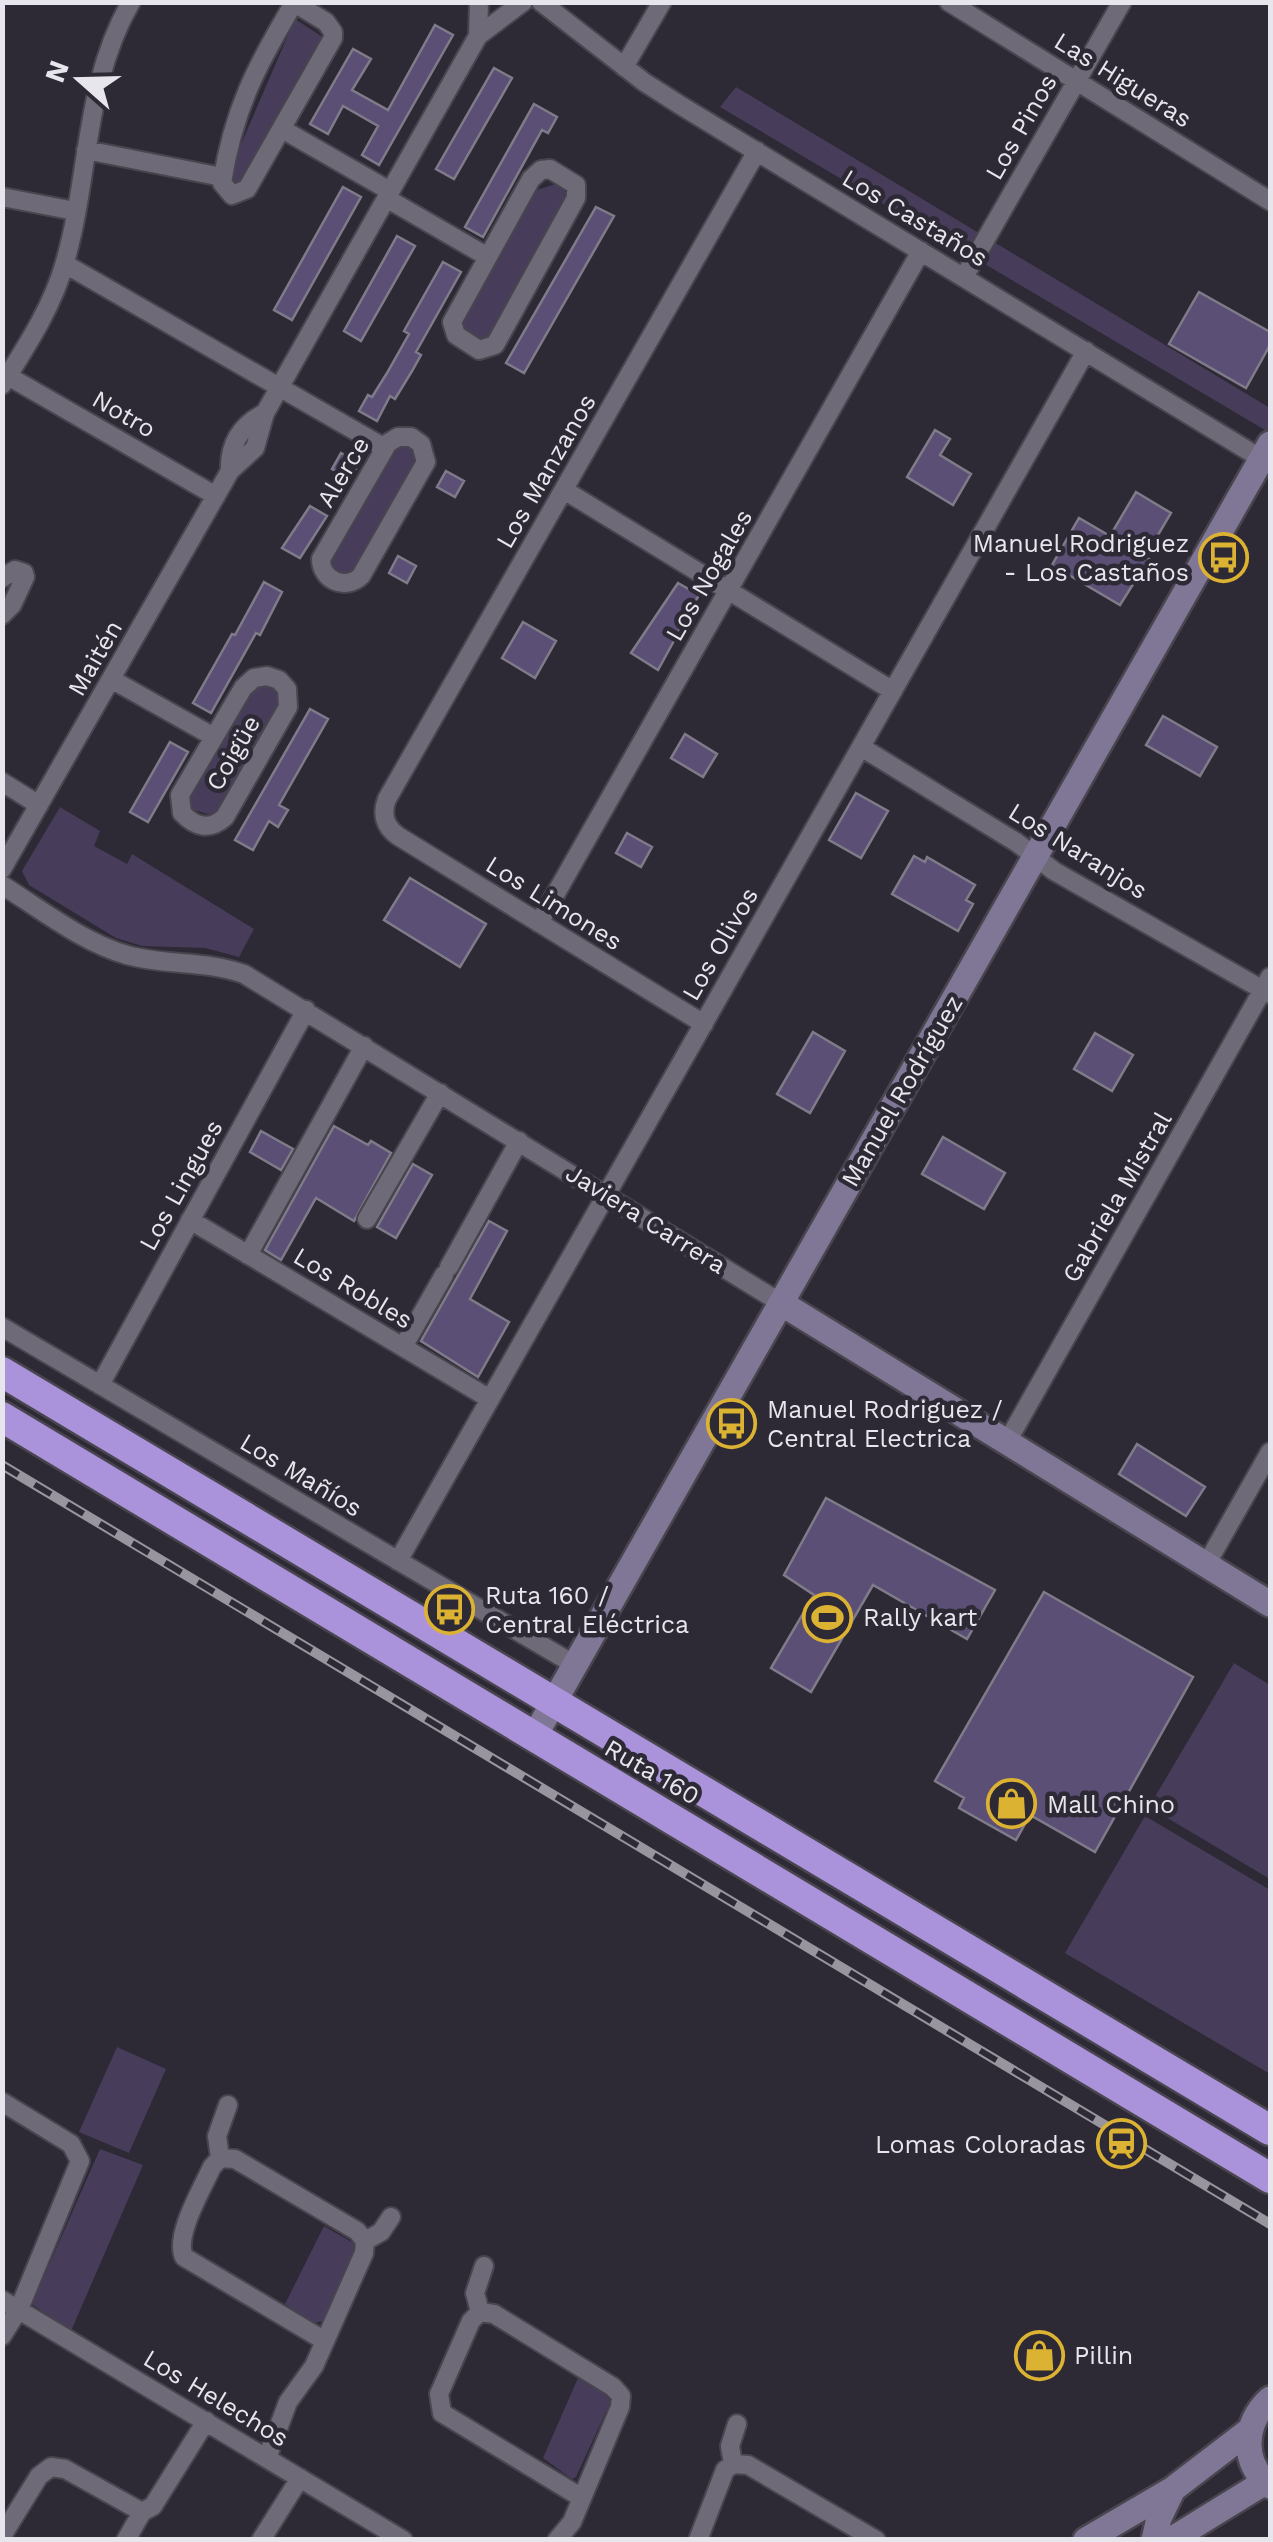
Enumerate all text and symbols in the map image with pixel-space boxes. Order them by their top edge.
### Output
street label: Las Higueras [1049,26,1197,134]
north arrow [30,30,130,130]
text: N [38,56,76,87]
street label: Los Pinos [979,69,1063,185]
street label: Los Castaños [837,163,993,273]
street label: Notro [87,384,161,444]
street label: Los Manzanos [490,389,602,553]
street label: Alerce [311,432,375,512]
street label: Los Nogales [660,504,758,646]
place label: Manuel Rodriguez - Los Castaños [973,529,1189,587]
bus stop icon: Manuel Rodriguez - Los Castaños [1198,531,1250,583]
street label: Maitén [62,615,128,701]
street label: Coigüe [200,710,266,796]
street label: Los Naranjos [1003,797,1153,905]
street label: Los Limones [481,850,627,956]
street label: Los Olivos [676,882,764,1006]
street label: Manuel Rodríguez [835,990,969,1192]
street label: Gabriela Mistral [1056,1106,1178,1288]
street label: Los Lingues [133,1115,229,1255]
street label: Javiera Carrera [561,1158,731,1280]
street label: Los Robles [288,1241,418,1335]
place label: Manuel Rodriguez / Central Electrica [767,1395,1003,1453]
bus stop icon: Manuel Rodriguez / Central Electrica [706,1397,758,1449]
street label: Los Mañíos [235,1427,367,1523]
place label: Ruta 160 / Central Eléctrica [485,1581,689,1639]
bus stop icon: Ruta 160 / Central Eléctrica [424,1583,476,1635]
sports icon: Rally kart [802,1591,854,1643]
place label: Rally kart [863,1603,978,1632]
street label: Ruta 160 [600,1733,704,1811]
shop icon: Mall Chino [986,1778,1038,1830]
place label: Mall Chino [1047,1790,1175,1819]
station icon: Lomas Coloradas [1095,2118,1147,2170]
place label: Lomas Coloradas [875,2130,1086,2159]
shop icon: Pillin [1013,2329,1065,2381]
place label: Pillin [1074,2341,1133,2370]
street label: Los Helechos [138,2343,294,2453]

